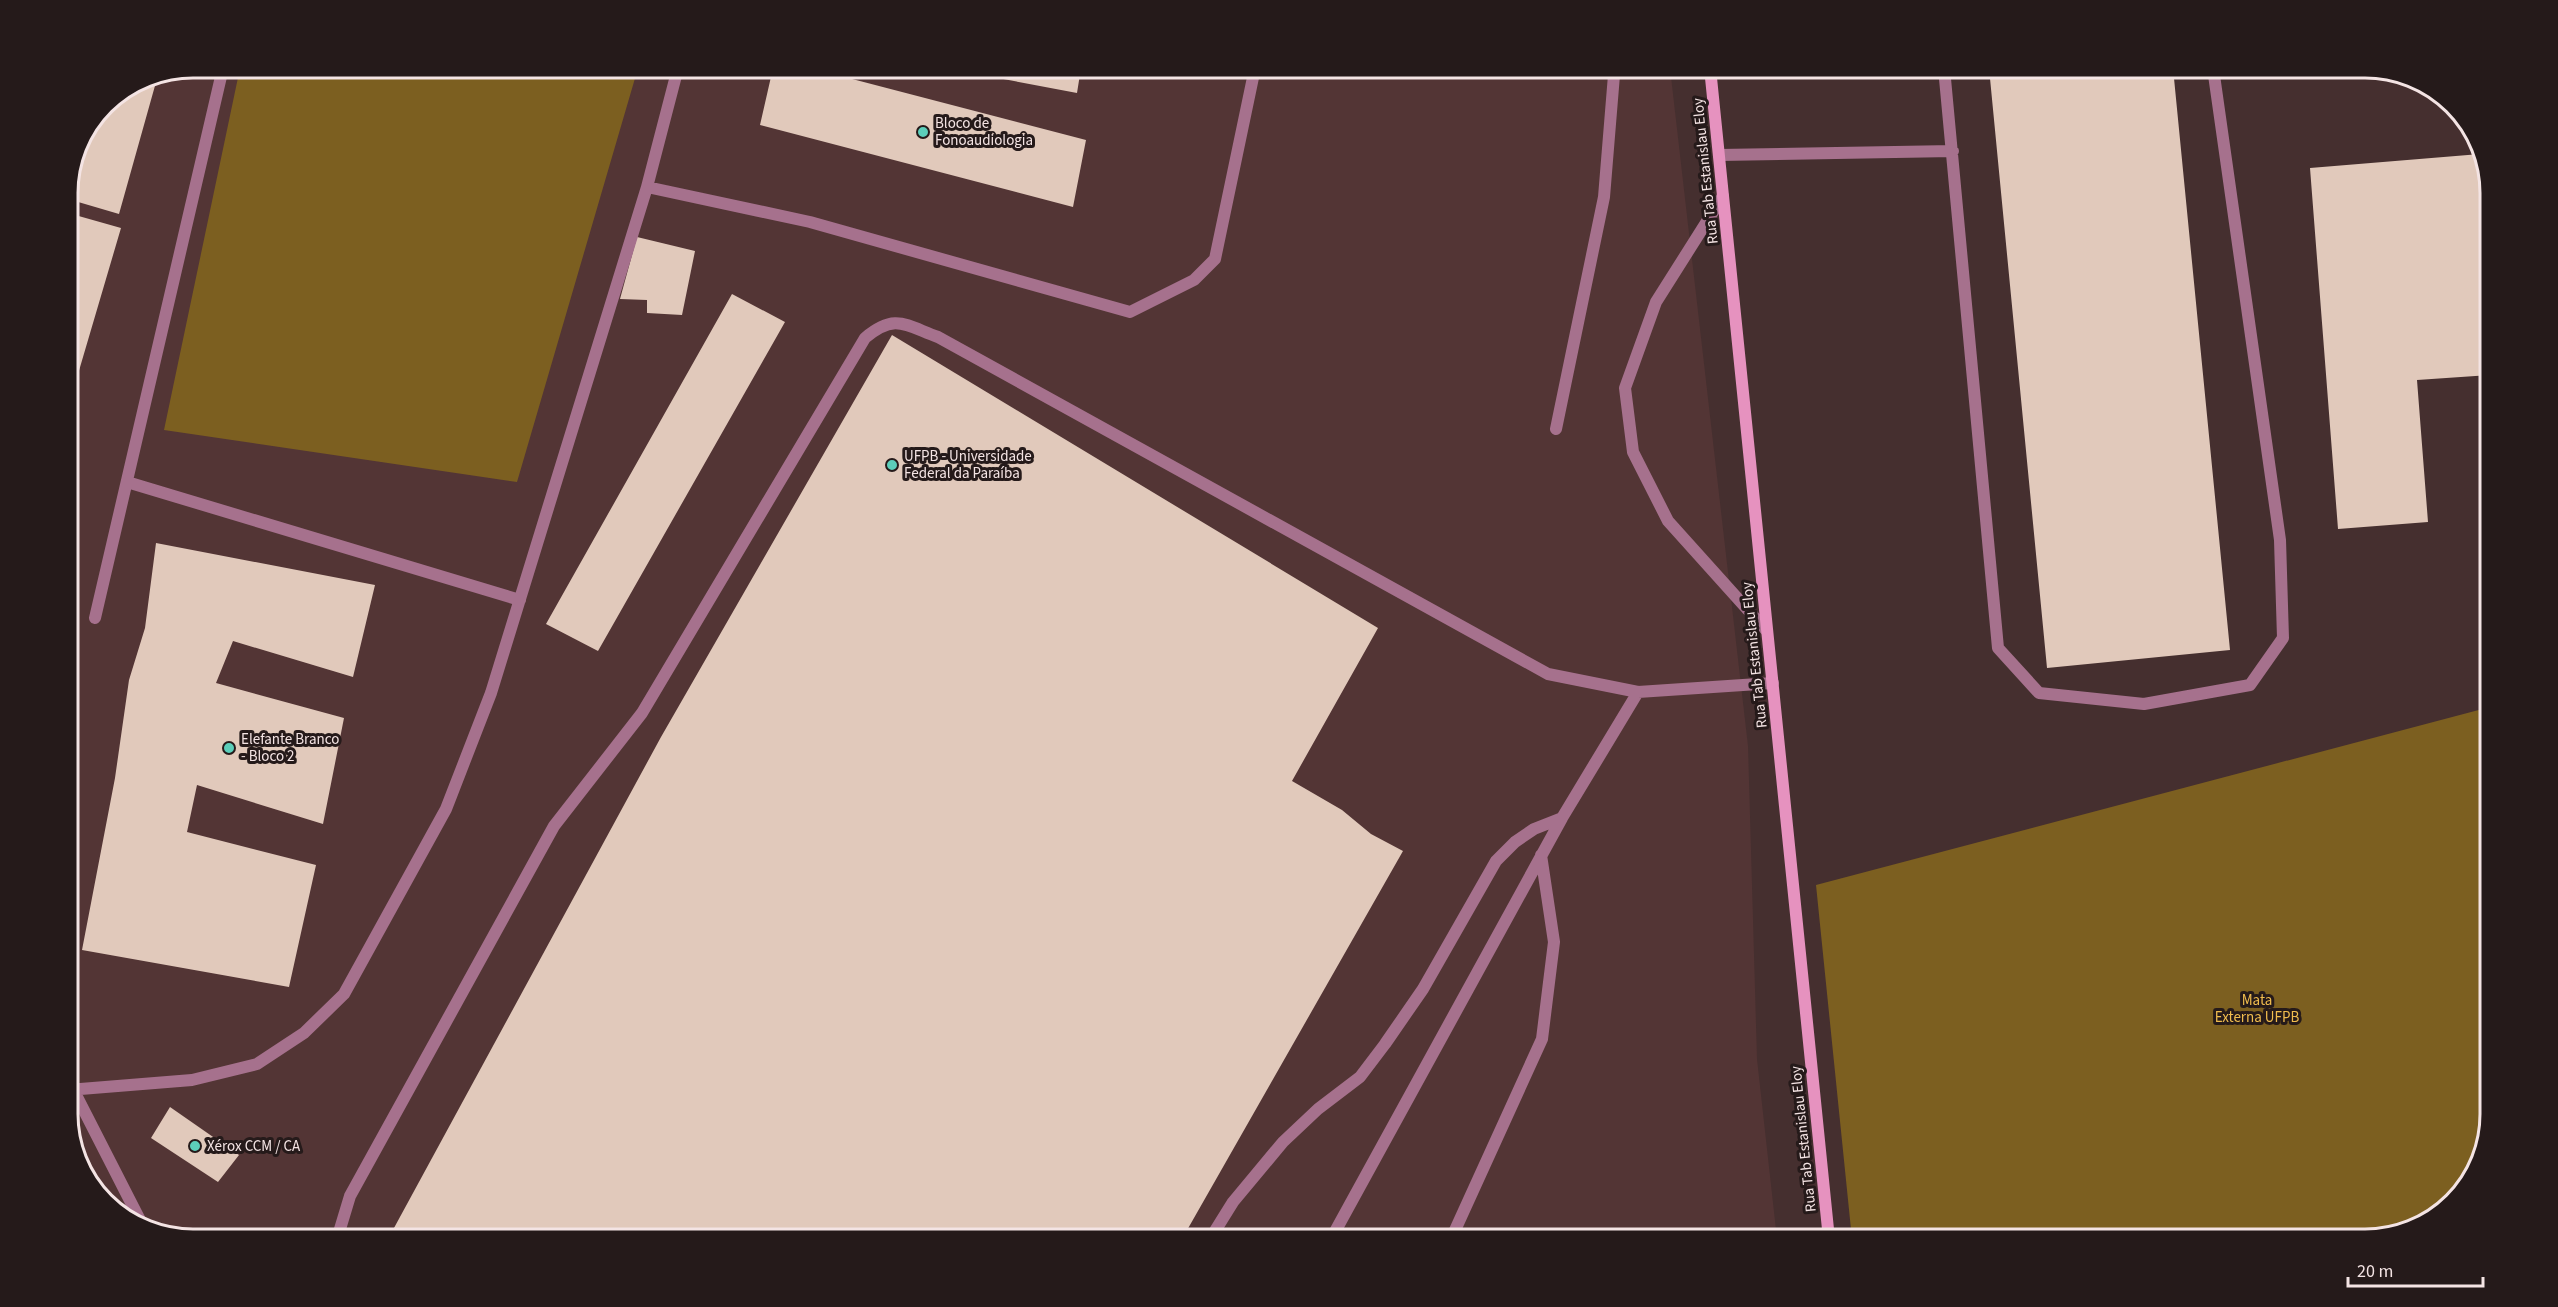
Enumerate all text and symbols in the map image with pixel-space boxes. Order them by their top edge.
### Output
street label: Rua Tab Estanislau Eloy [1687,97,1724,245]
place label: Bloco de Fonoaudiologia [935,113,1033,151]
marker: Bloco de Fonoaudiologia [916,125,930,139]
place label: UFPB - Universidade Federal da Paraíba [904,446,1032,484]
marker: UFPB - Universidade Federal da Paraíba [885,458,899,472]
street label: Rua Tab Estanislau Eloy [1736,581,1773,729]
place label: Elefante Branco - Bloco 2 [241,729,339,767]
marker: Elefante Branco - Bloco 2 [222,741,236,755]
park label: Mata Externa UFPB [2215,990,2299,1028]
street label: Rua Tab Estanislau Eloy [1785,1065,1822,1213]
place label: Xérox CCM / CA [207,1136,301,1157]
marker: Xérox CCM / CA [188,1139,202,1153]
scale bar [2348,1250,2483,1288]
text: 20 m [2357,1259,2393,1284]

